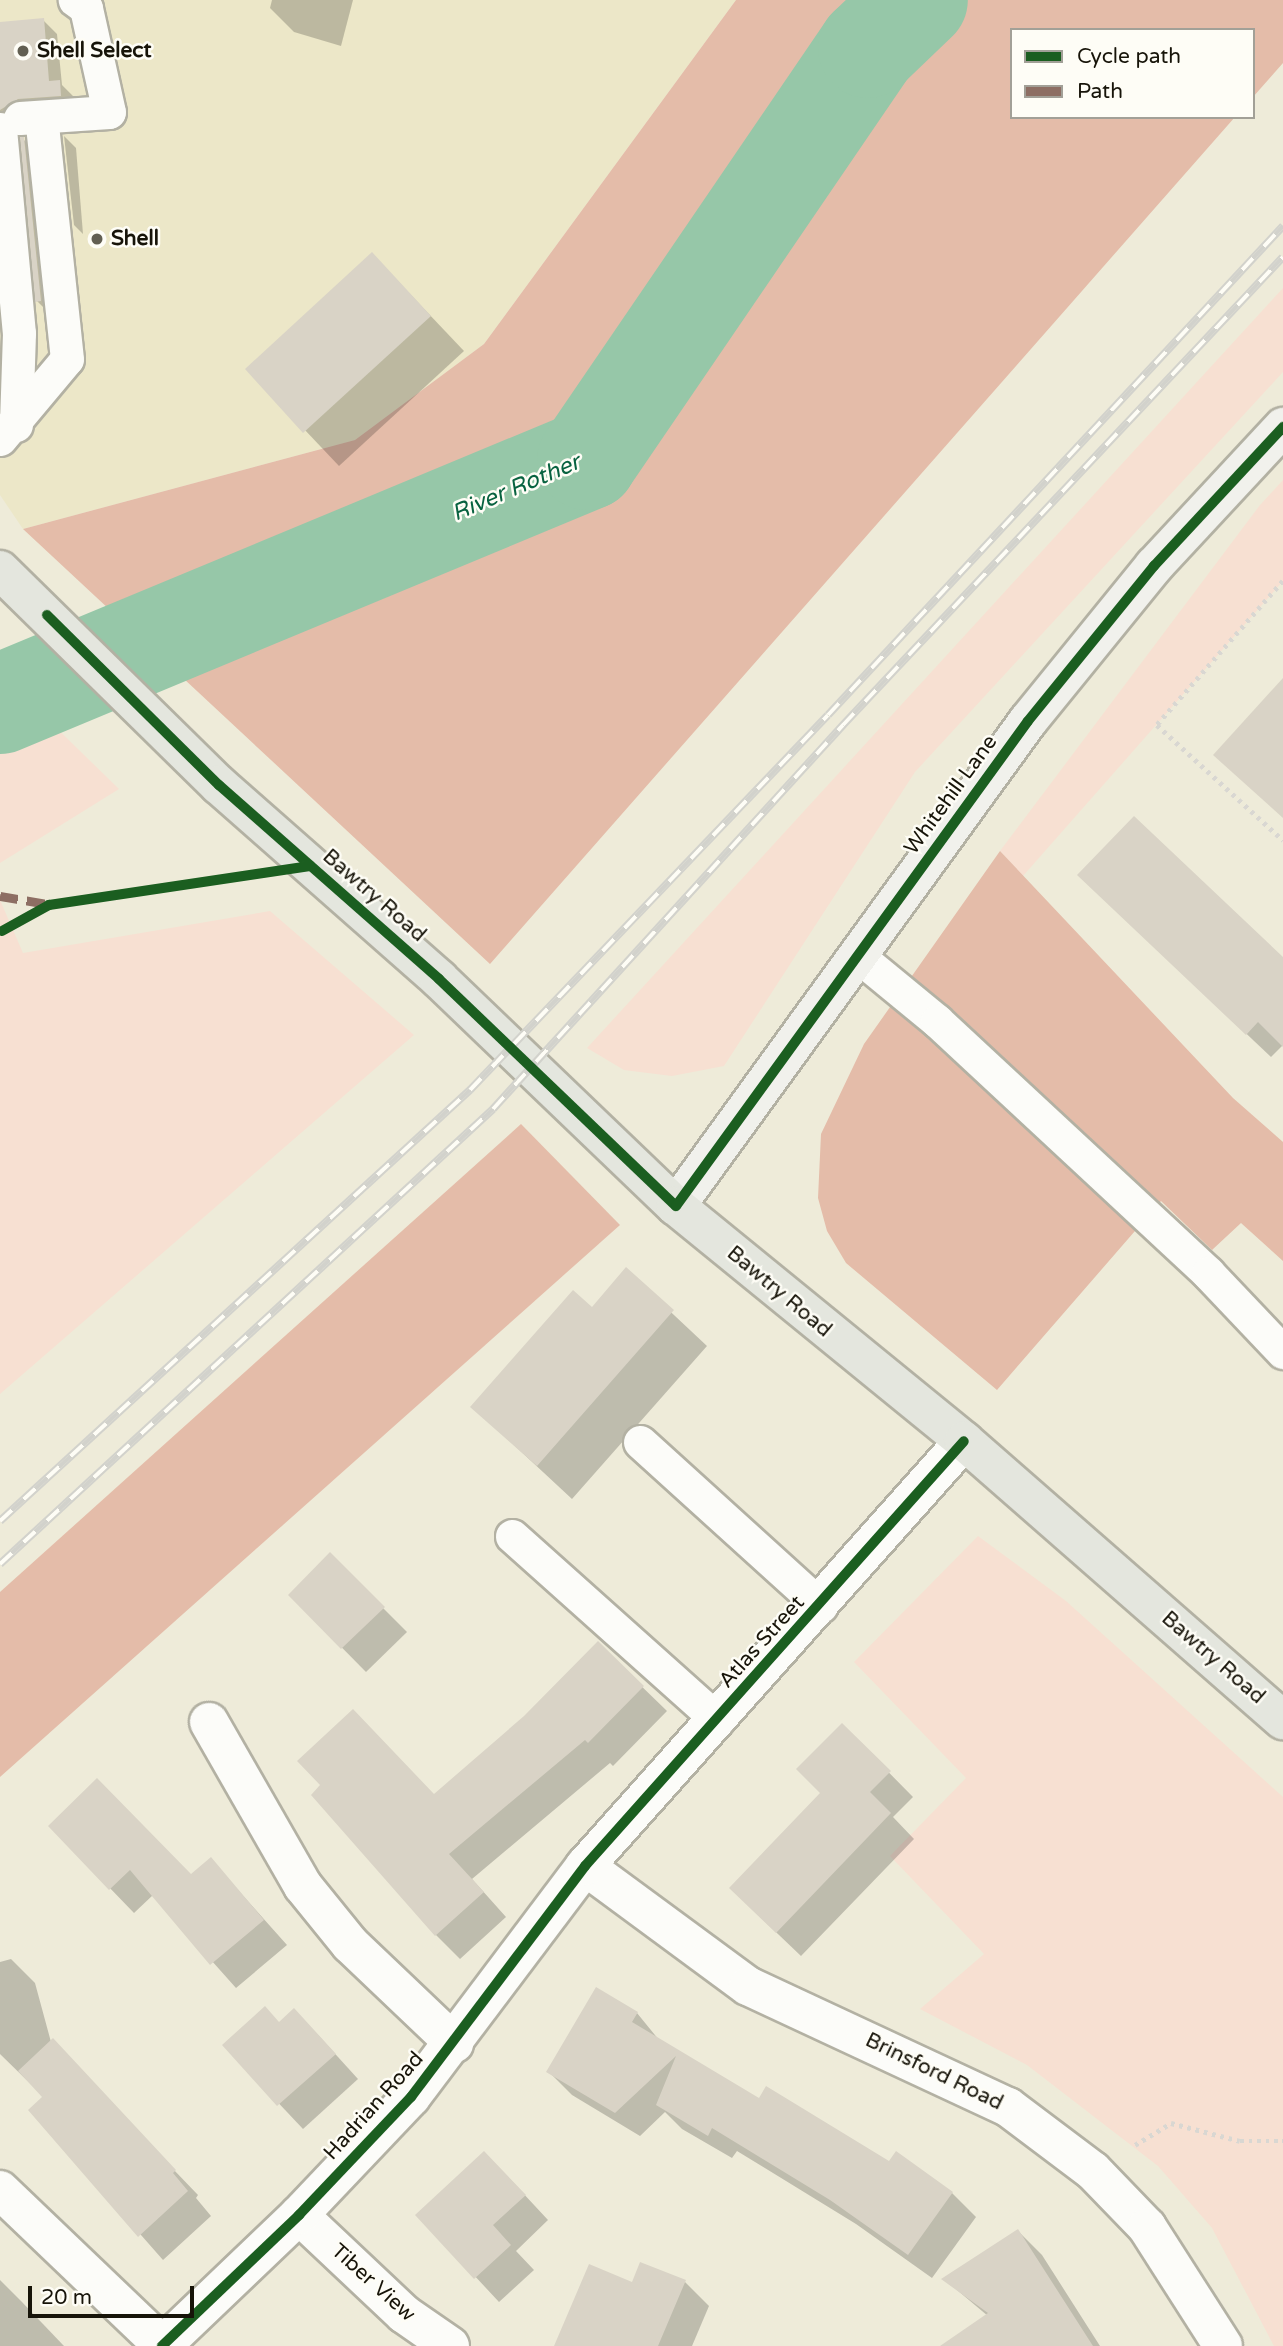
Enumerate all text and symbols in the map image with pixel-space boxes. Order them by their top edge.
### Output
legend [1010,28,1255,119]
place label: Shell Select [37,38,152,64]
marker: Shell Select [15,43,31,59]
text: Cycle path [1077,44,1181,69]
text: Path [1077,79,1123,104]
place label: Shell [111,226,159,252]
marker: Shell [89,231,105,247]
water label: River Rother [448,449,584,527]
street label: Whitehill Lane [899,730,1003,860]
street label: Bawtry Road [317,844,431,948]
street label: Bawtry Road [722,1241,836,1343]
street label: Atlas Street [714,1591,810,1693]
street label: Bawtry Road [1156,1606,1270,1710]
street label: Brinsford Road [861,2028,1007,2116]
street label: Hadrian Road [319,2047,429,2165]
street label: Tiber View [326,2239,420,2327]
scale bar [32,2272,198,2316]
text: 20 m [41,2285,92,2310]

